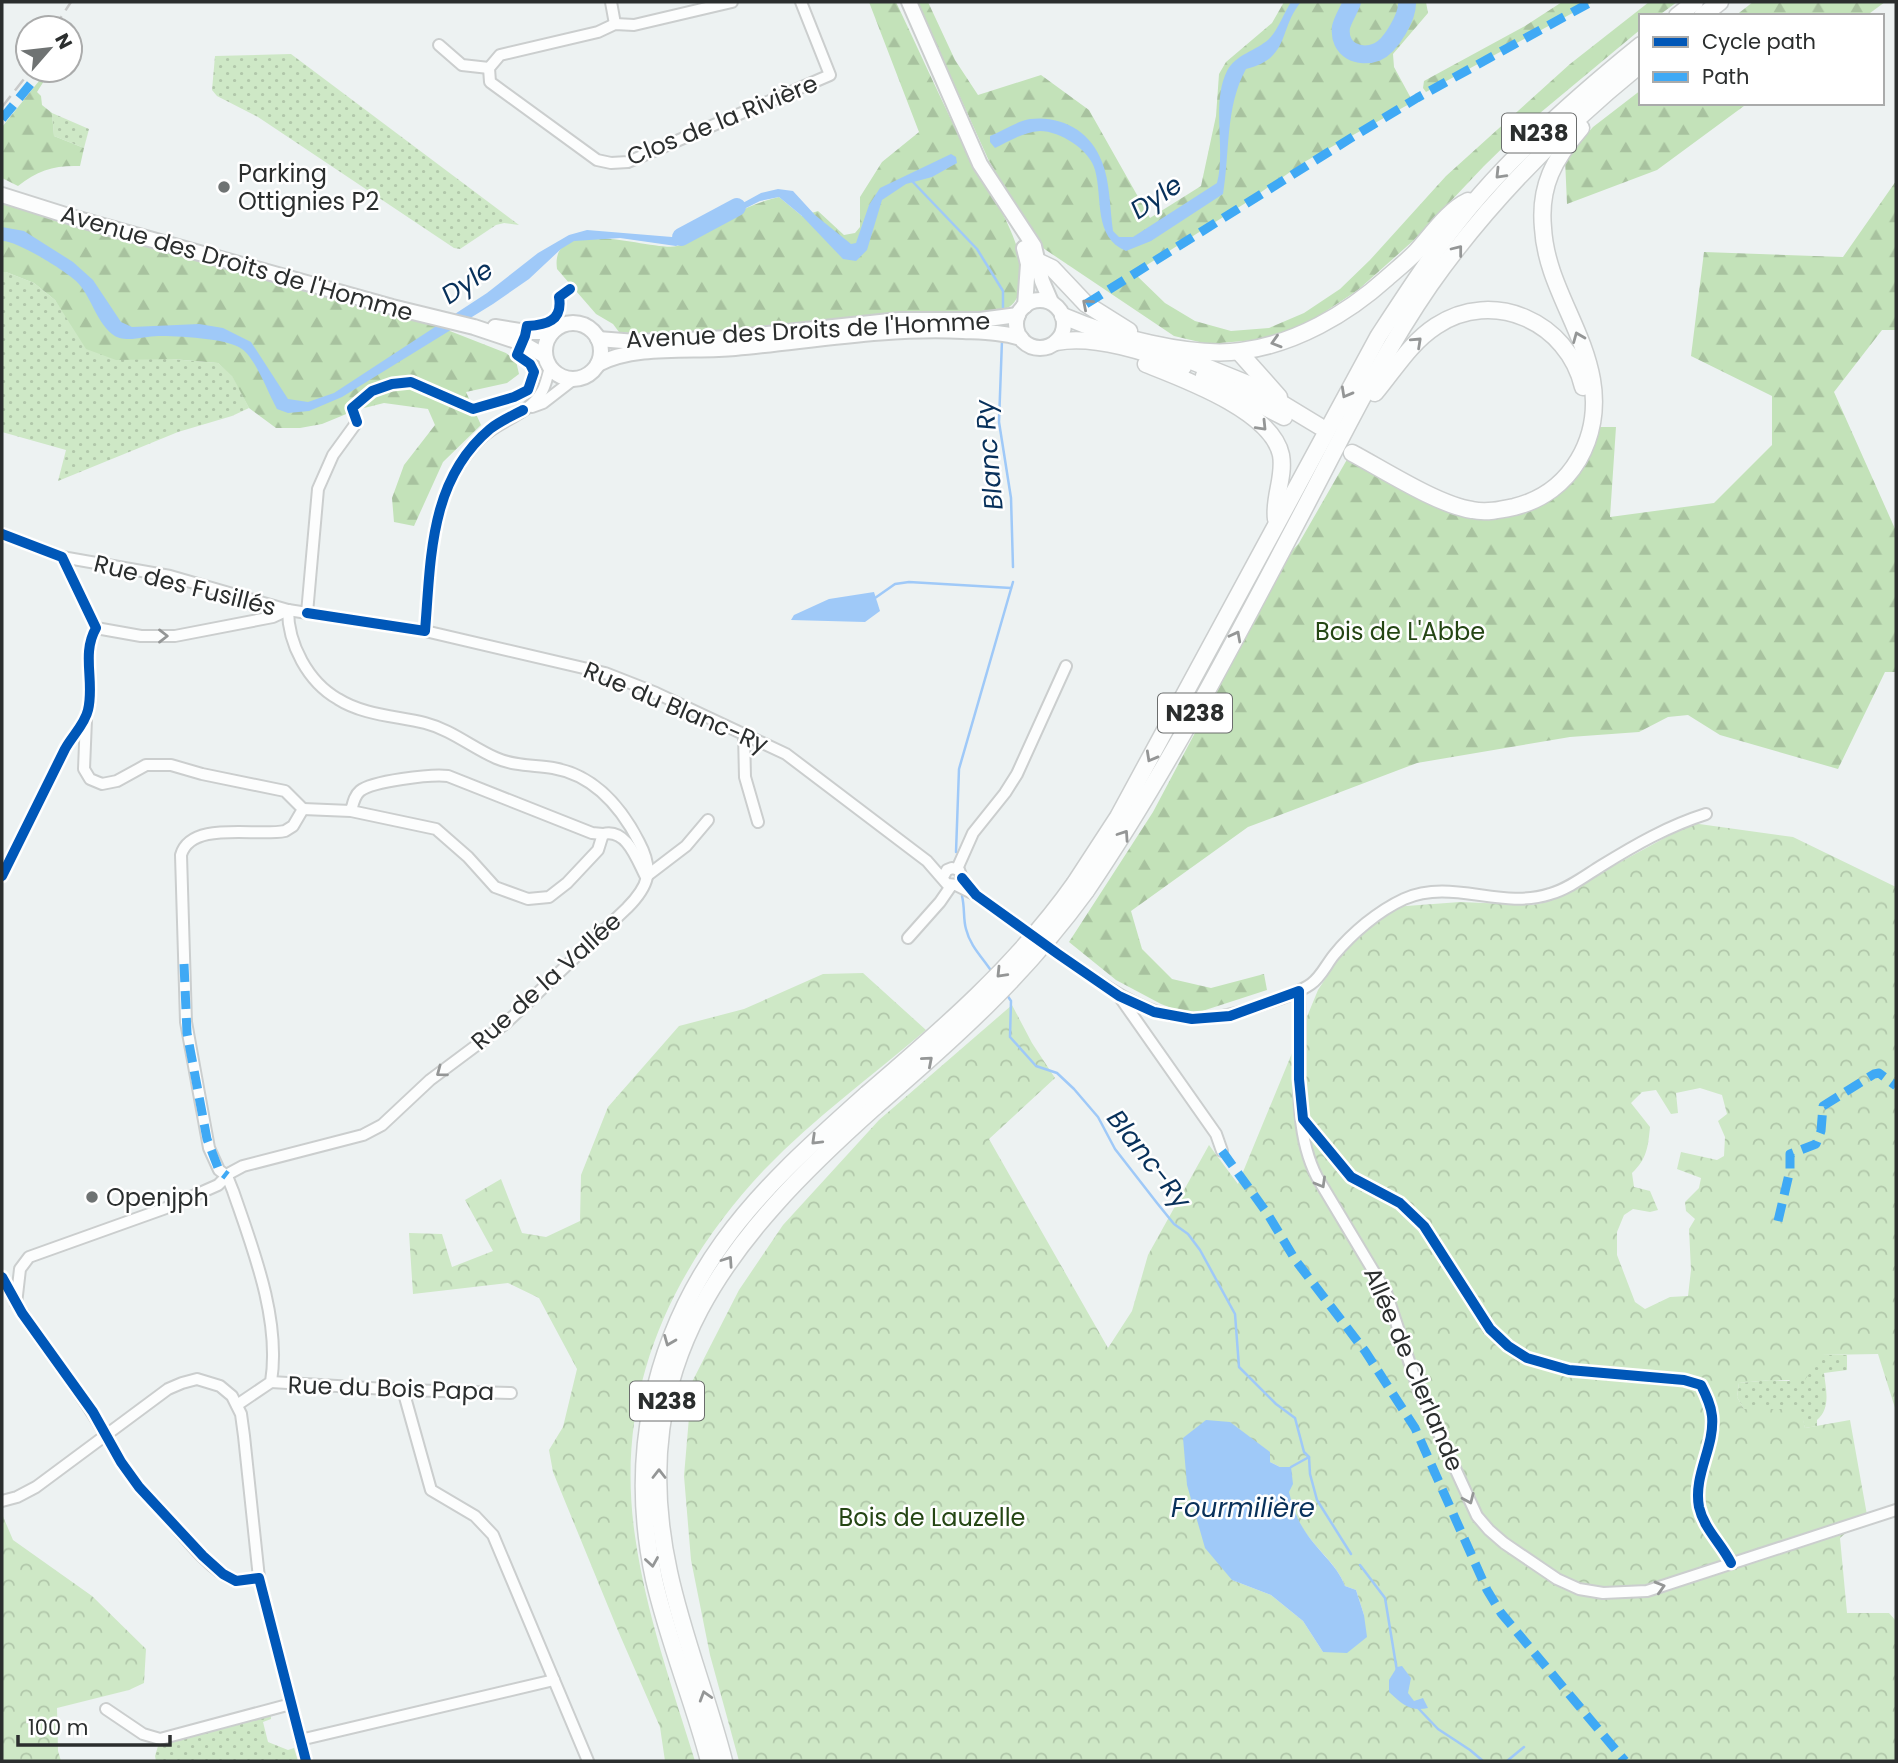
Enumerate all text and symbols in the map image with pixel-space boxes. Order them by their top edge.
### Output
north arrow [14,14,84,84]
legend [1639,14,1884,105]
text: Cycle path [1702,27,1816,56]
text: N [48,29,79,54]
text: Path [1702,62,1749,91]
street label: Clos de la Rivière [622,67,822,173]
road number: N238 [1502,114,1576,152]
place label: Parking Ottignies P2 [238,157,379,218]
one-way arrow [1496,166,1509,179]
water label: Dyle [1123,167,1189,227]
marker: Parking Ottignies P2 [216,179,232,195]
street label: Avenue des Droits de l'Homme [57,197,417,329]
one-way arrow [1449,245,1462,258]
water label: Dyle [434,252,500,312]
one-way arrow [1082,300,1095,312]
street label: Avenue des Droits de l'Homme [625,304,991,356]
one-way arrow [1573,332,1587,344]
one-way arrow [1271,334,1283,349]
one-way arrow [1409,338,1422,350]
one-way arrow [1341,386,1354,399]
water label: Blanc Ry [966,397,1012,512]
one-way arrow [1254,418,1266,431]
street label: Rue des Fusillés [91,546,279,624]
park label: Bois de L'Abbe [1315,615,1485,648]
one-way arrow [158,628,169,644]
one-way arrow [1228,631,1241,644]
street label: Rue du Blanc-Ry [579,653,774,761]
road number: N238 [1158,694,1232,733]
one-way arrow [1146,749,1159,762]
one-way arrow [1116,829,1129,842]
street label: Rue de la Vallée [464,905,628,1057]
one-way arrow [997,965,1009,978]
one-way arrow [920,1057,933,1069]
one-way arrow [436,1064,449,1076]
water label: Blanc-Ry [1099,1102,1200,1217]
one-way arrow [812,1132,825,1145]
one-way arrow [1313,1176,1326,1189]
place label: Openjph [106,1181,209,1214]
marker: Openjph [84,1189,100,1205]
one-way arrow [720,1256,733,1269]
street label: Allée de Clerlande [1356,1262,1472,1476]
one-way arrow [663,1335,677,1347]
street label: Rue du Bois Papa [287,1368,495,1408]
road number: N238 [630,1382,704,1420]
one-way arrow [651,1468,667,1479]
water label: Fourmilière [1171,1490,1315,1526]
one-way arrow [1461,1492,1475,1504]
park label: Bois de Lauzelle [839,1501,1025,1534]
one-way arrow [644,1556,659,1568]
one-way arrow [1654,1581,1666,1595]
one-way arrow [699,1690,713,1703]
scale bar [18,1704,170,1748]
text: 100 m [28,1713,88,1742]

